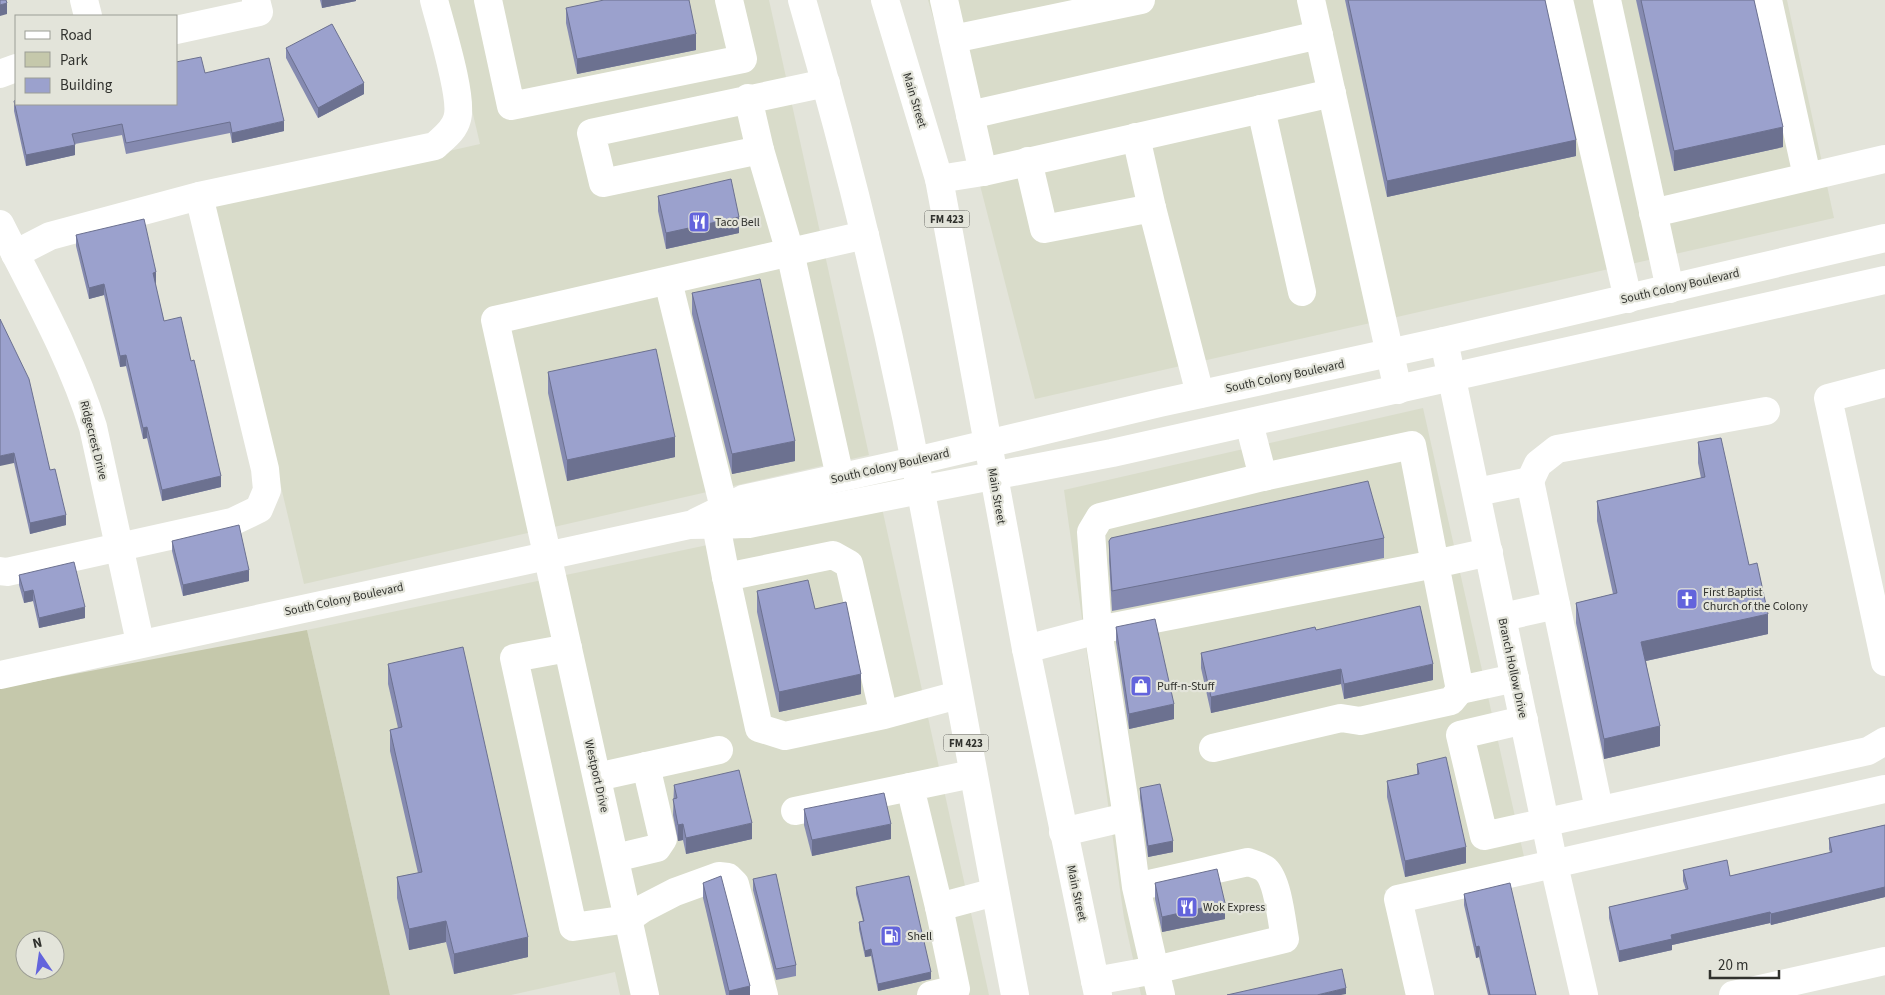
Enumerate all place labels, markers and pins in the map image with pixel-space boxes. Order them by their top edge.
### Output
restaurant icon: Taco Bell [687,210,711,234]
place label: Taco Bell [715,214,760,231]
place label: First Baptist Church of the Colony [1703,584,1808,615]
church icon: First Baptist Church of the Colony [1675,587,1699,611]
shop icon: Puff-n-Stuff [1129,674,1153,698]
place label: Puff-n-Stuff [1157,678,1216,695]
restaurant icon: Wok Express [1175,895,1199,919]
place label: Wok Express [1203,899,1265,916]
fuel station icon: Shell [879,924,903,948]
place label: Shell [907,928,932,945]

